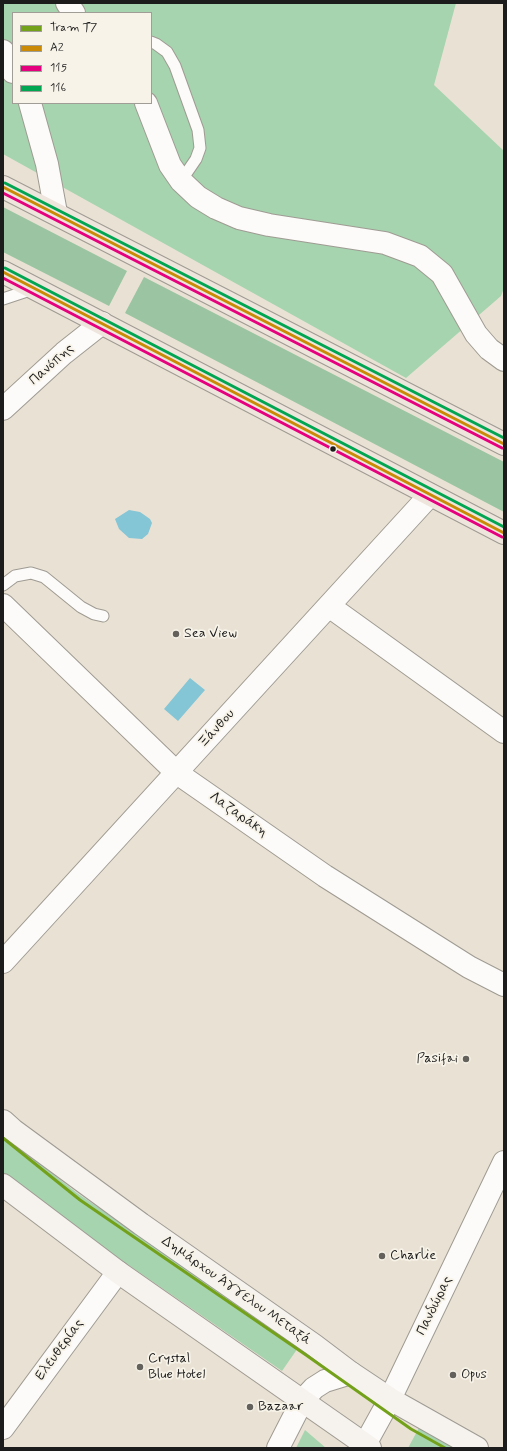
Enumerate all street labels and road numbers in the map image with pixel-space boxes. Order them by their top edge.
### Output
street label: Πανόπης [26,341,78,389]
street label: Ξάνθου [195,706,239,752]
street label: Λαζαράκη [206,789,270,841]
street label: Δημάρχου Άγγελου Μεταξά [158,1233,314,1349]
street label: Πανδώρας [413,1274,457,1338]
street label: Ελευθερίας [32,1316,88,1384]

